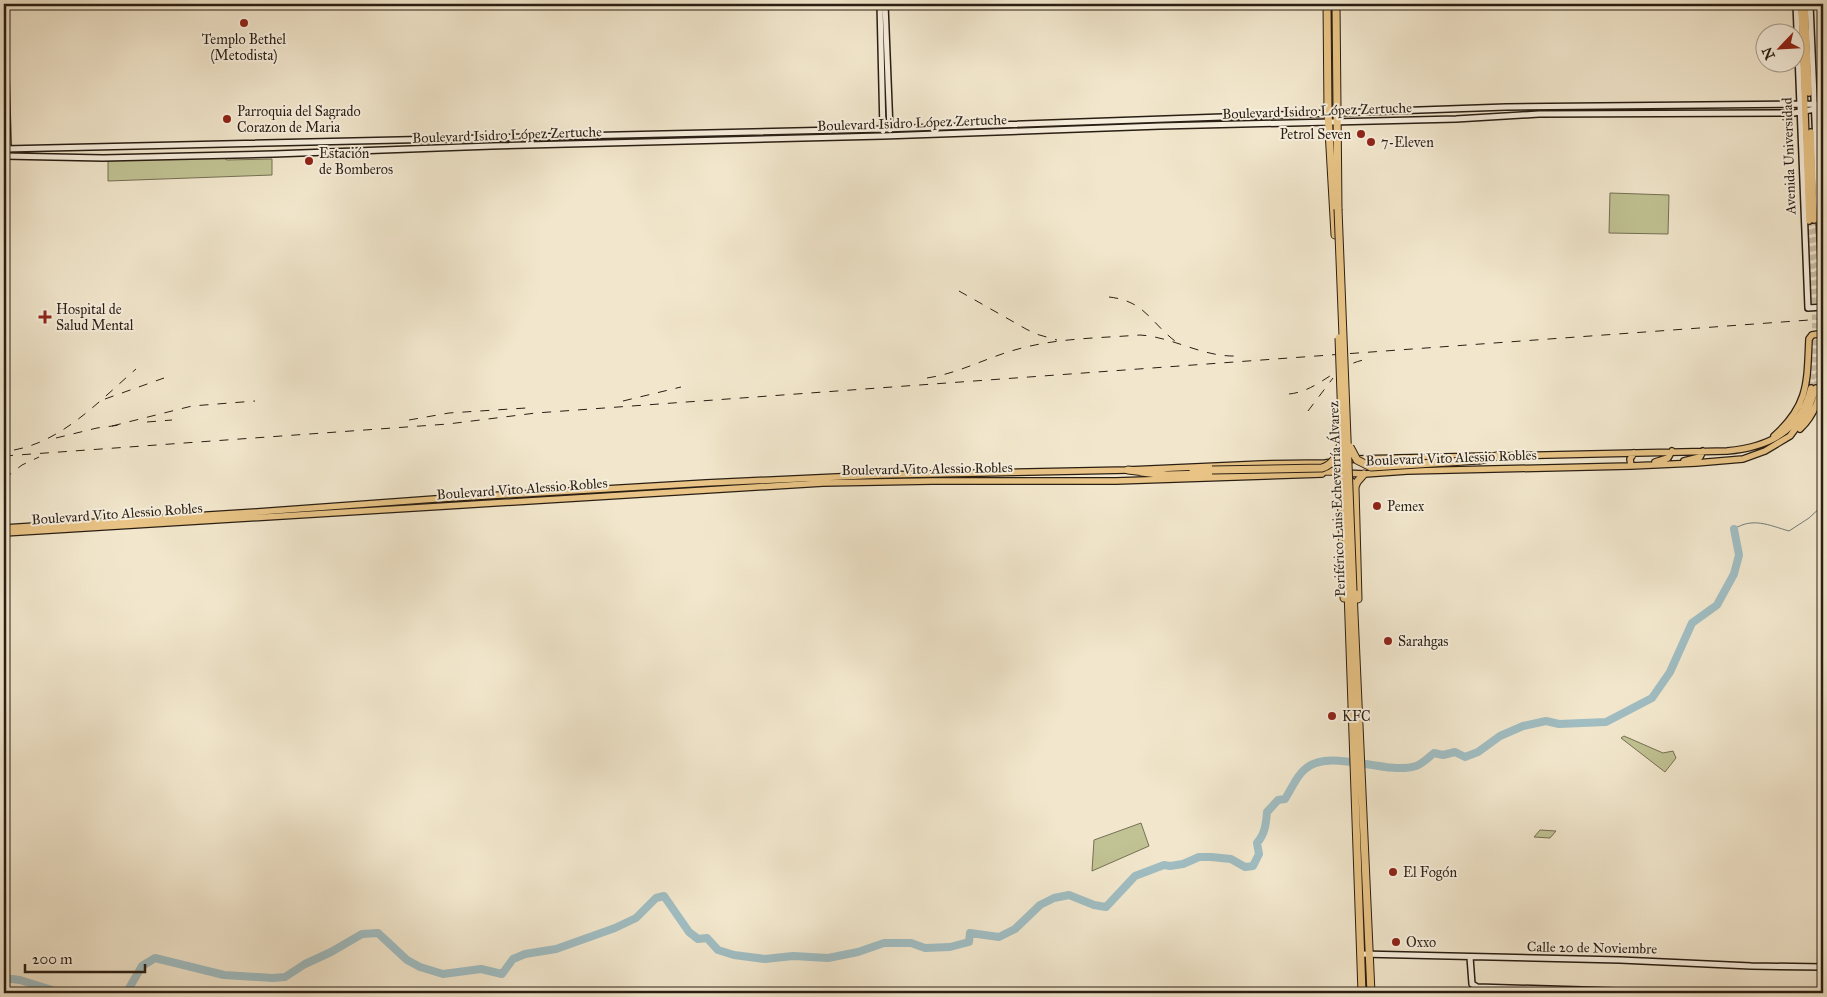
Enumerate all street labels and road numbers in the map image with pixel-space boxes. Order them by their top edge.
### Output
street label: Avenida Universidad [1778,97,1800,216]
street label: Boulevard Isidro López Zertuche [1222,99,1412,123]
street label: Boulevard Isidro López Zertuche [817,111,1007,135]
street label: Boulevard Isidro López Zertuche [412,123,602,147]
street label: Periférico Luis Echeverría Álvarez [1323,400,1349,597]
street label: Boulevard Vito Alessio Robles [1365,447,1537,469]
street label: Boulevard Vito Alessio Robles [841,459,1013,479]
street label: Boulevard Vito Alessio Robles [436,475,608,503]
street label: Boulevard Vito Alessio Robles [31,500,203,528]
street label: Calle 20 de Noviembre [1527,938,1657,958]

